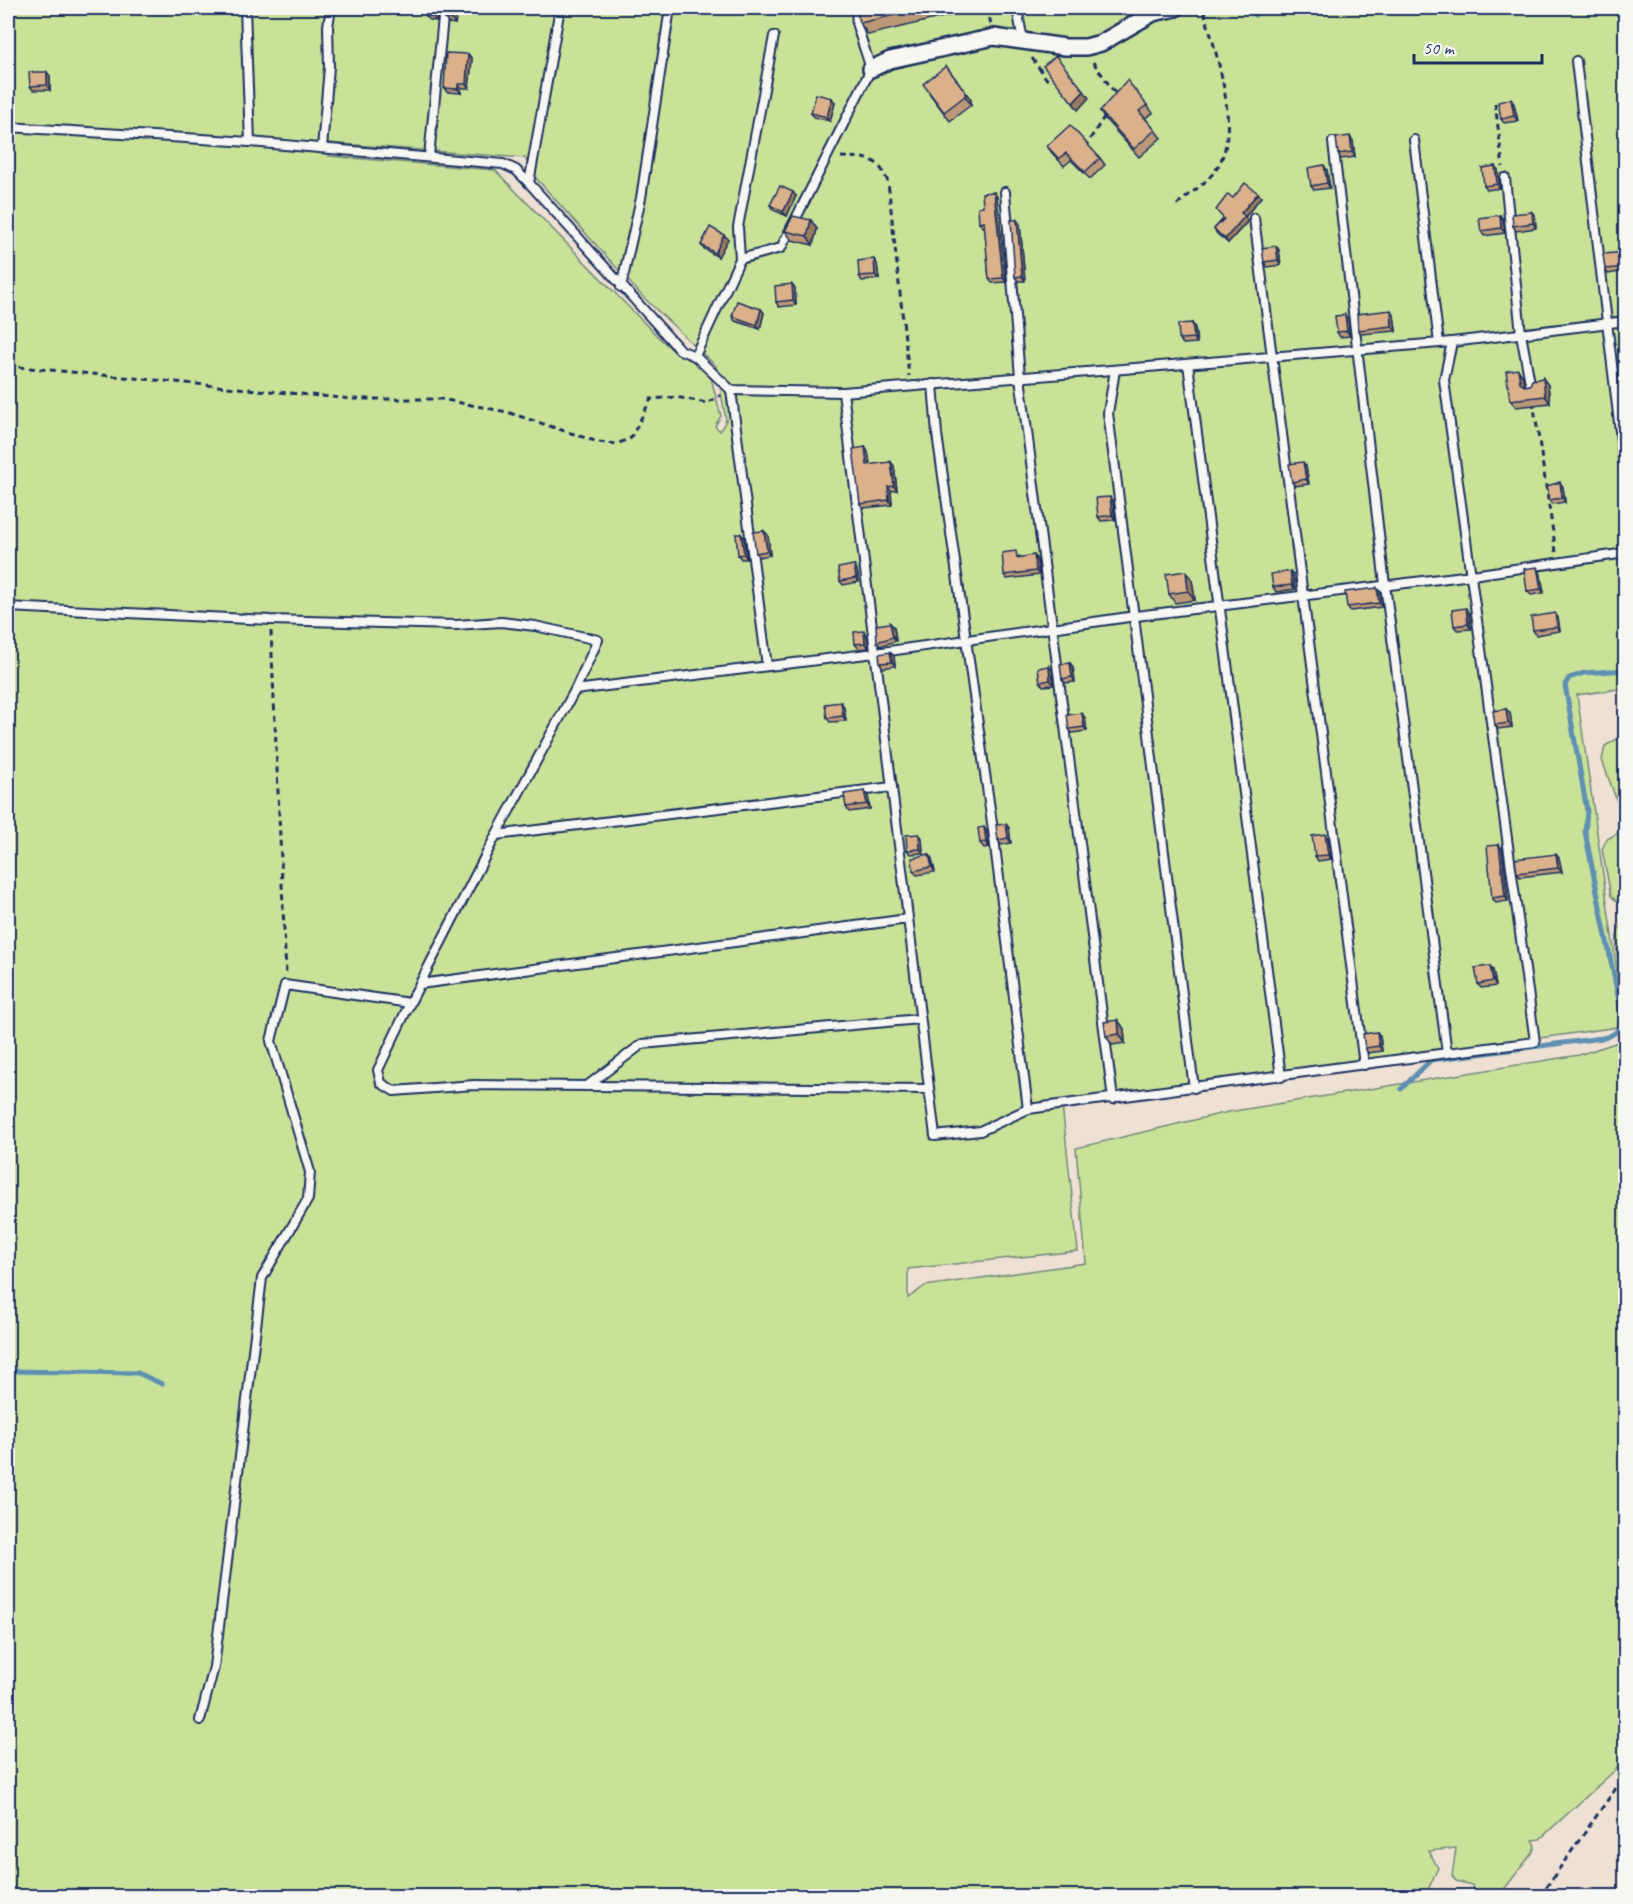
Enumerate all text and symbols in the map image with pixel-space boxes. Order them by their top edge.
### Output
scale bar [1414,27,1542,65]
text: 50 m [1423,37,1456,59]

